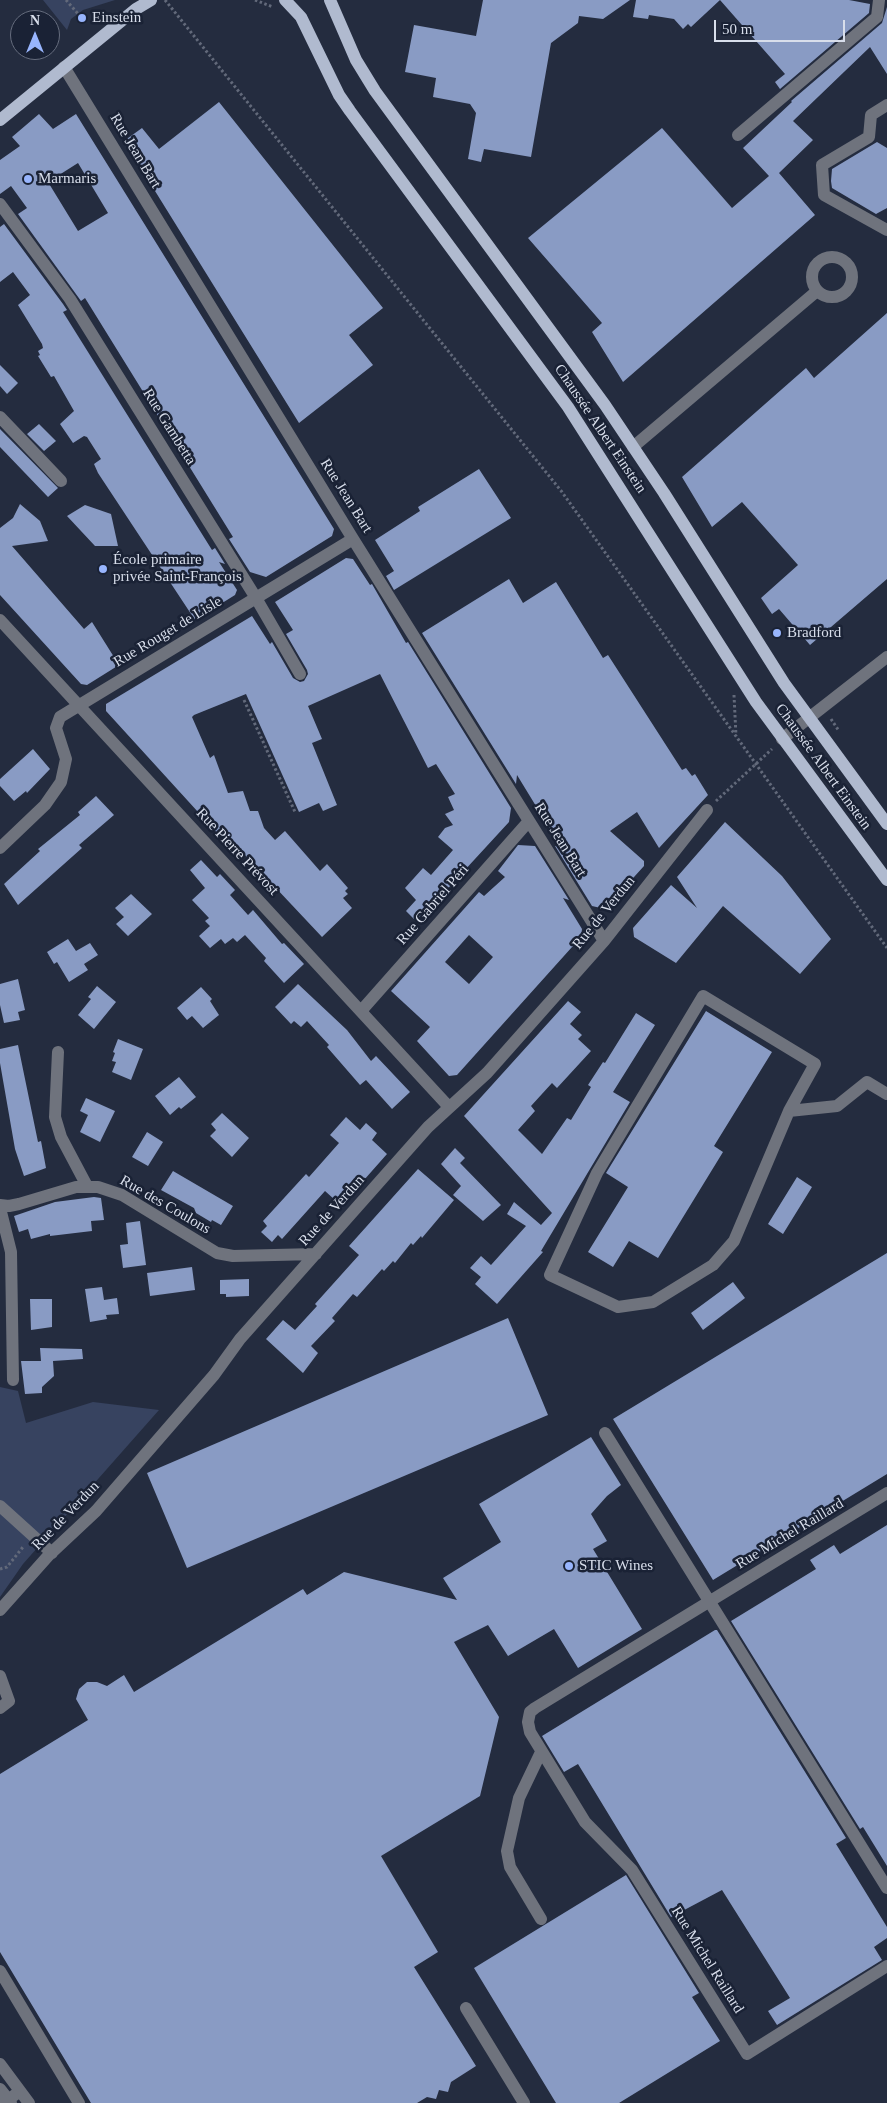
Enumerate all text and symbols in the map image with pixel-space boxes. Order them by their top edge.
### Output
place label: Einstein [92,9,141,27]
north arrow [10,10,60,60]
scale bar [717,10,848,42]
marker: Einstein [76,12,88,24]
text: N [30,13,40,28]
text: 50 m [722,21,752,37]
street label: Rue Jean Bart [106,110,164,192]
place label: Marmaris [38,170,96,188]
marker: Marmaris [22,173,34,185]
street label: Chaussée Albert Einstein [550,361,650,497]
street label: Rue Gambetta [139,386,199,468]
street label: Rue Jean Bart [316,456,376,536]
place label: École primaire privée Saint-François [113,551,242,586]
marker: École primaire privée Saint-François [97,563,109,575]
street label: Rue Rouget de Lisle [111,593,225,671]
place label: Bradford [787,624,841,642]
marker: Bradford [771,627,783,639]
street label: Chaussée Albert Einstein [771,700,875,834]
street label: Rue Jean Bart [530,800,590,880]
street label: Rue Pierre Prévost [192,805,282,899]
street label: Rue Gabriel Péri [393,861,473,949]
street label: Rue de Verdun [569,873,639,953]
street label: Rue des Coulons [116,1172,214,1238]
street label: Rue de Verdun [295,1172,369,1250]
street label: Rue de Verdun [29,1478,103,1554]
street label: Rue Michel Raillard [733,1495,847,1573]
place label: STIC Wines [579,1557,653,1575]
marker: STIC Wines [563,1560,575,1572]
street label: Rue Michel Raillard [667,1903,747,2017]

